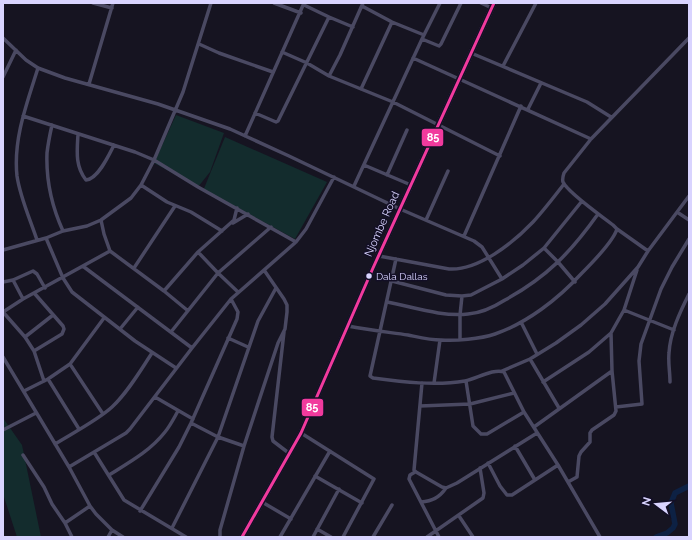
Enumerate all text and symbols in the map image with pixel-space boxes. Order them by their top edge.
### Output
line badge: 85 [421,128,444,147]
text: 85 [427,131,439,144]
street label: Njombe Road [362,189,402,259]
marker: Dala Dallas [364,271,374,281]
place label: Dala Dallas [376,271,428,282]
line badge: 85 [301,398,324,417]
text: 85 [306,401,318,414]
north arrow [636,484,676,524]
text: N [639,496,654,507]

